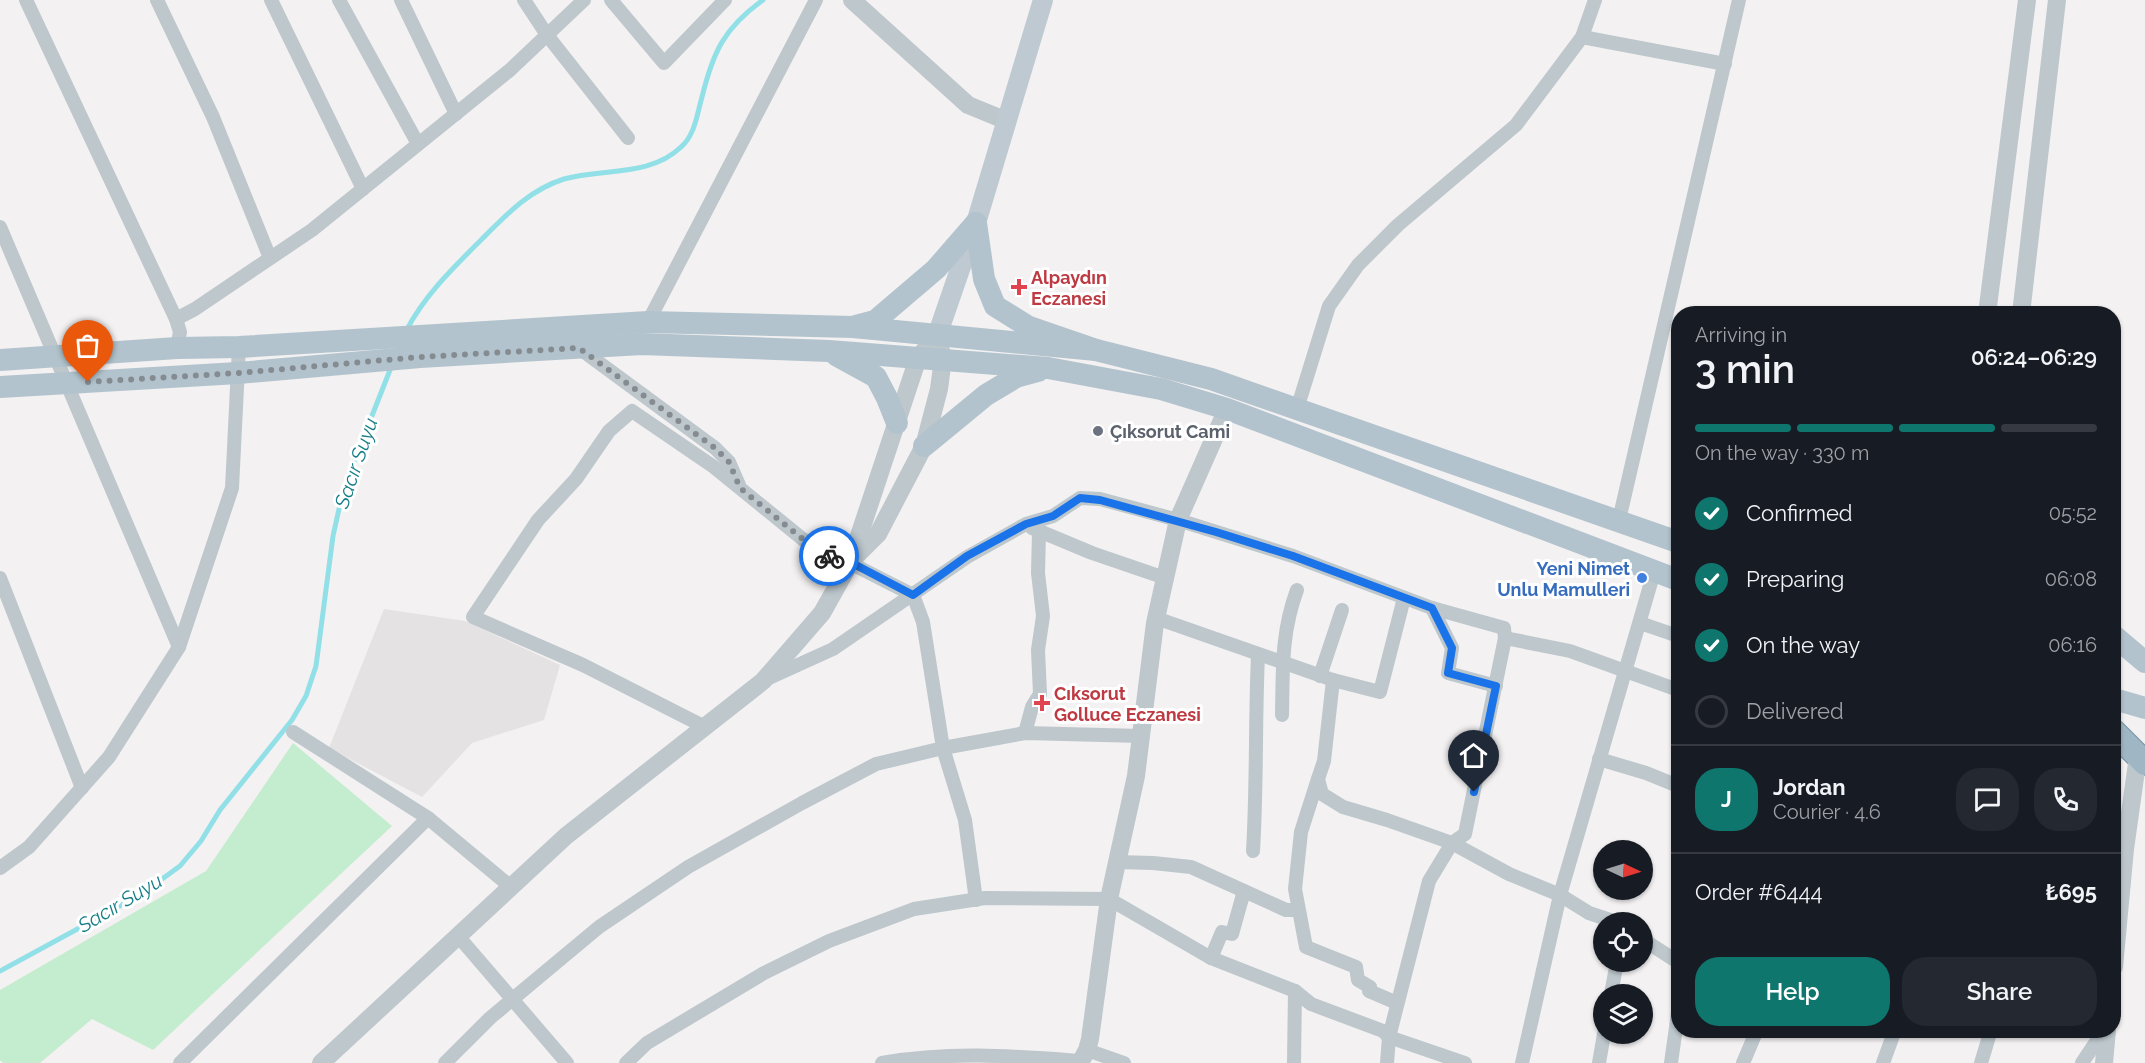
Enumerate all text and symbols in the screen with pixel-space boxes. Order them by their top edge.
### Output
place label: Alpaydın Eczanesi [1031,267,1107,309]
marker: Alpaydın Eczanesi [1012,280,1026,294]
pin [62,320,113,382]
text: Arriving in [1695,323,1787,347]
icon: bag [71,329,104,362]
text: 06:24–06:29 [1971,344,2097,370]
text: 3 min [1695,346,1795,392]
water label: Sacır Suyu [329,415,383,512]
place label: Çıksorut Cami [1110,421,1230,442]
marker: Çıksorut Cami [1091,424,1105,438]
text: On the way · 330 m [1695,441,1869,465]
icon: check [1695,497,1728,530]
text: Confirmed [1746,500,1853,526]
text: 05:52 [2049,501,2097,525]
courier [799,526,859,586]
icon: bike [813,540,846,573]
place label: Yeni Nimet Unlu Mamulleri [1497,558,1630,600]
icon: check [1695,563,1728,596]
text: Preparing [1746,566,1844,592]
text: 06:08 [2045,567,2097,591]
marker: Yeni Nimet Unlu Mamulleri [1635,571,1649,585]
icon: check [1695,629,1728,662]
text: On the way [1746,632,1860,658]
text: 06:16 [2048,633,2097,657]
place label: Cıksorut Golluce Eczanesi [1054,683,1201,725]
marker: Cıksorut Golluce Eczanesi [1035,696,1049,710]
text: Delivered [1746,698,1844,724]
pin [1448,730,1499,792]
icon: home [1457,739,1490,772]
button: chat [1956,768,2019,831]
button: phone [2034,768,2097,831]
text: Jordan [1773,774,1845,800]
text: J [1721,786,1732,812]
text: Courier · 4.6 [1773,800,1881,824]
north arrow [1593,840,1653,900]
map controls [1593,840,1653,1044]
water label: Sacır Suyu [73,869,166,938]
text: Order #6444 [1695,879,1823,905]
text: ₺695 [2045,879,2097,905]
button: locate [1593,912,1653,972]
button: Help [1695,957,1890,1026]
button: Share [1902,957,2097,1026]
button: layers [1593,984,1653,1044]

